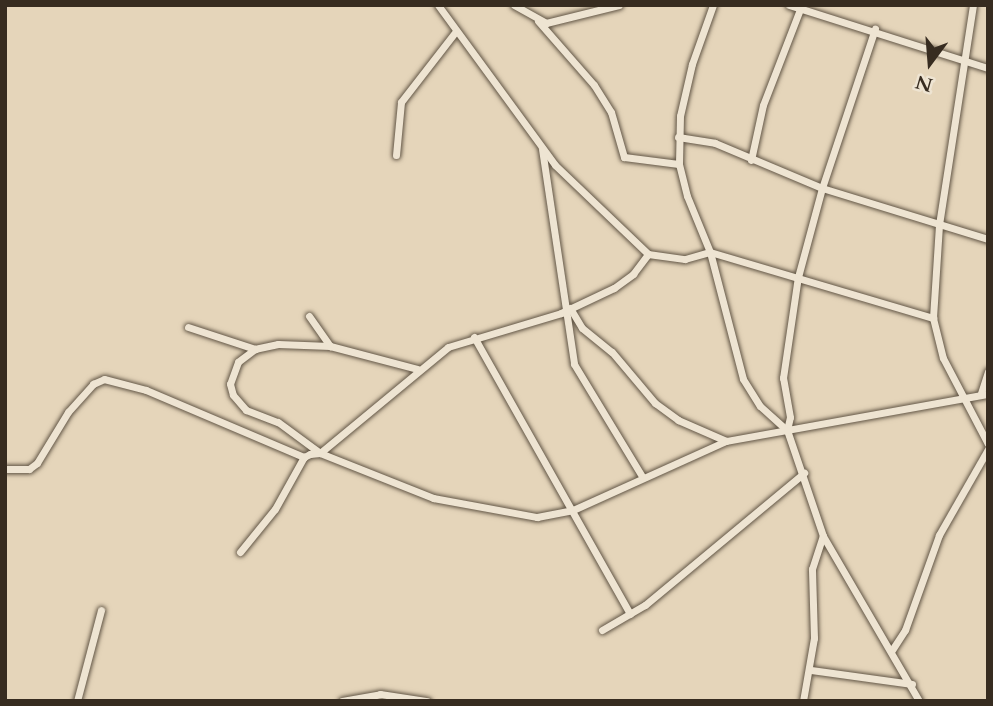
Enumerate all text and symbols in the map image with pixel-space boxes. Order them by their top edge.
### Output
north arrow [895,28,965,98]
text: N [913,68,936,98]

